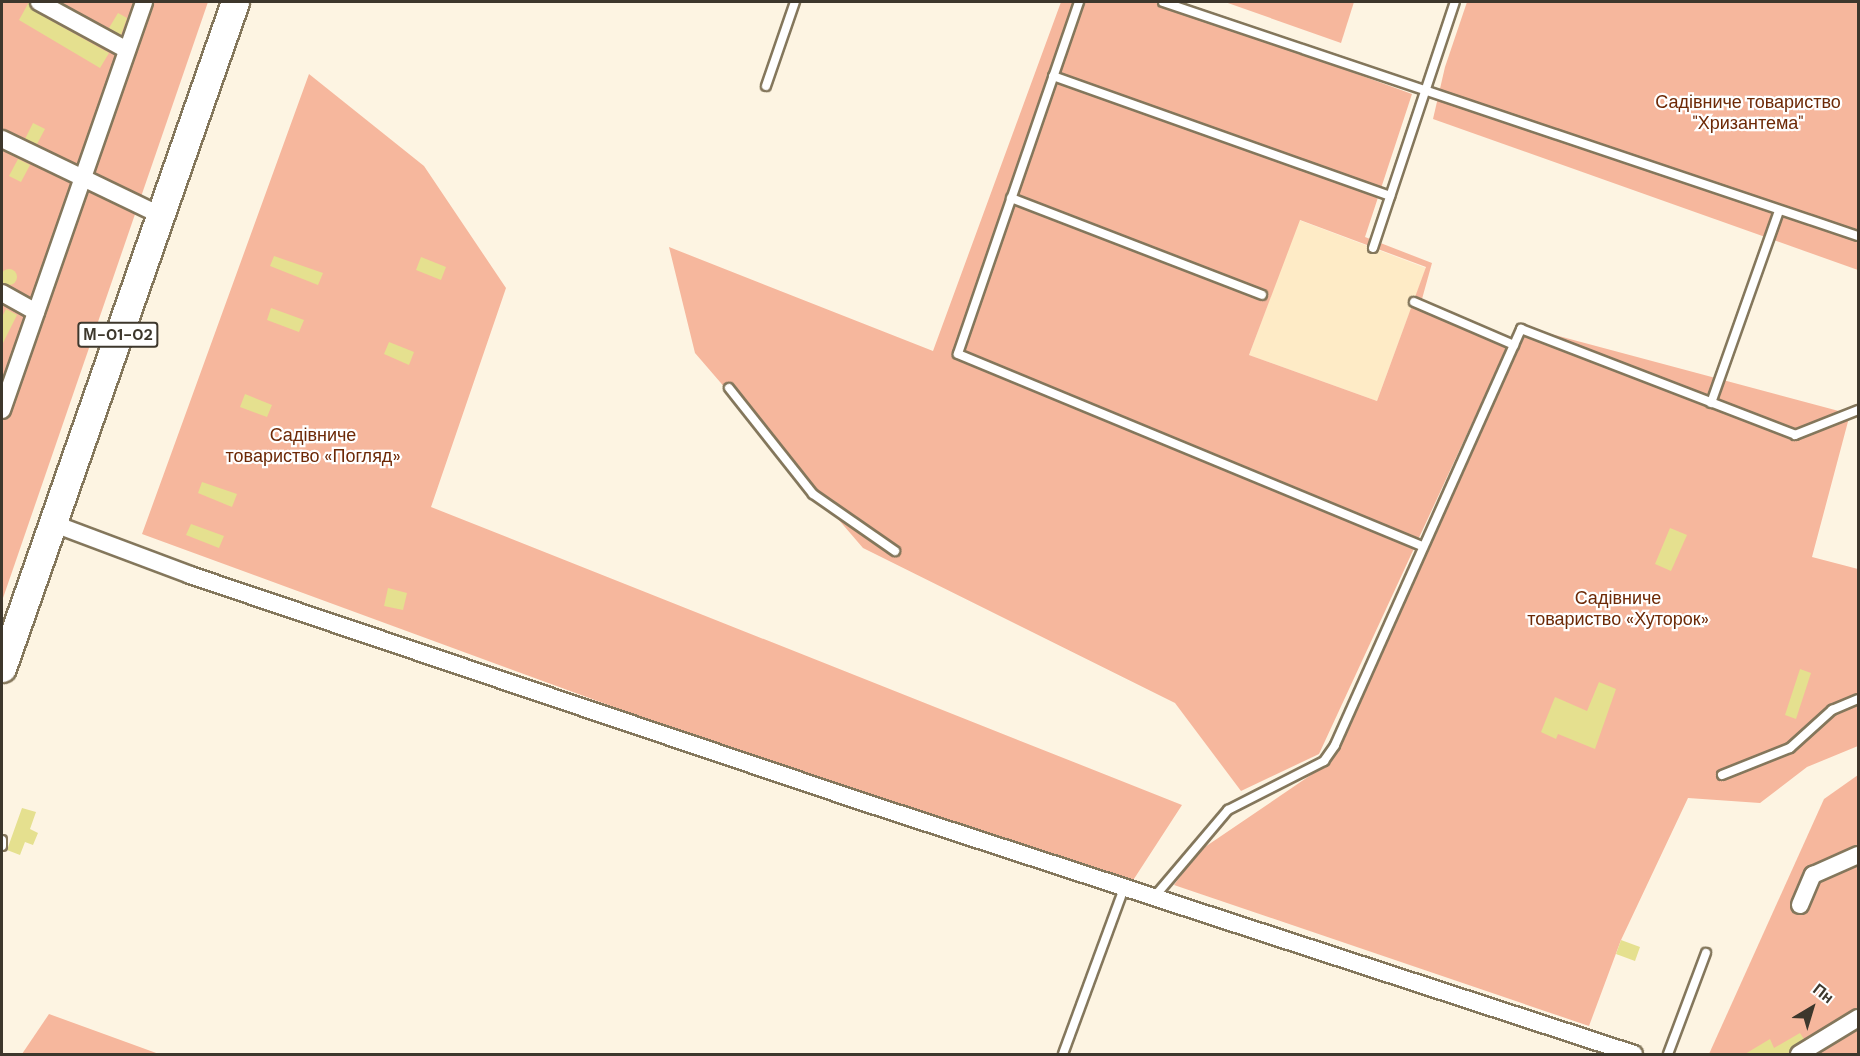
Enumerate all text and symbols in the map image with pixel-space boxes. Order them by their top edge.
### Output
park label: Садівниче товариство "Хризантема" [1655,92,1841,134]
road number: М-01-02 [76,322,160,348]
park label: Садівниче товариство «Погляд» [225,425,401,468]
park label: Садівниче товариство «Хуторок» [1527,588,1709,630]
north arrow [1782,978,1842,1038]
text: Пн [1809,979,1838,1008]

